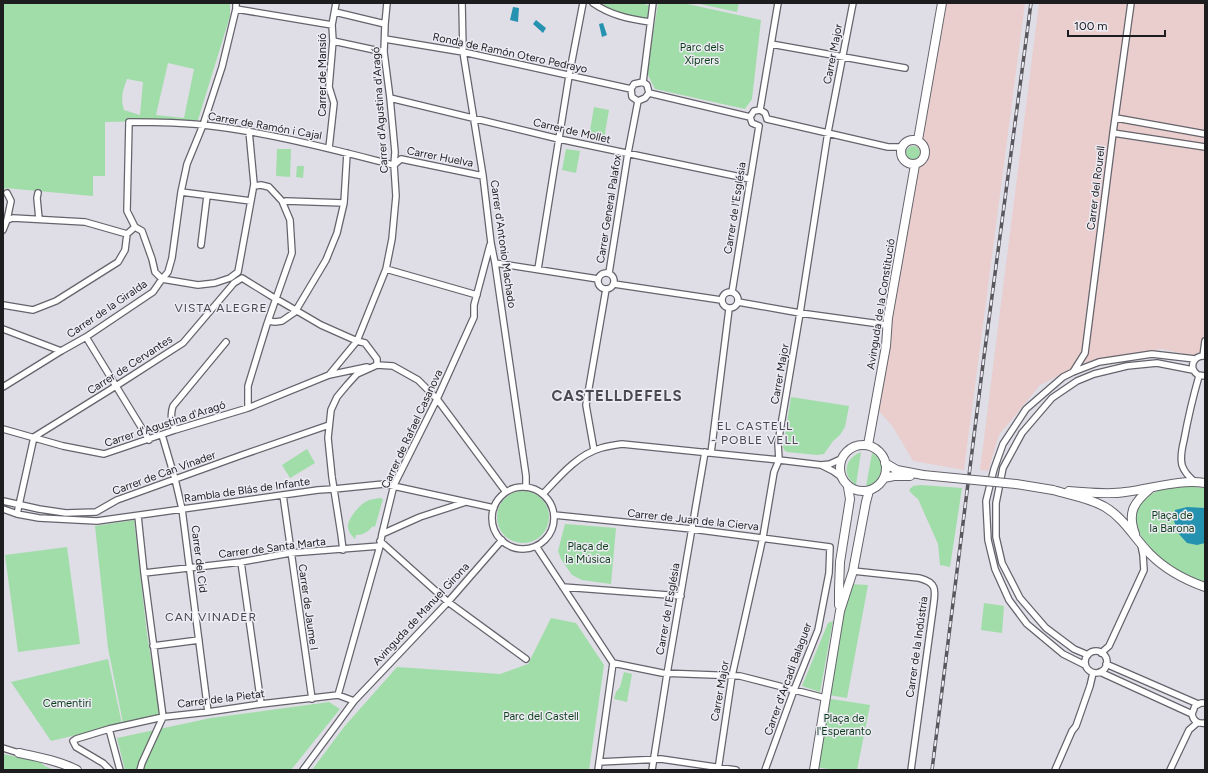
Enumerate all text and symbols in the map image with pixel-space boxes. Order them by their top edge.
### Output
scale bar [1068,12,1165,38]
text: 100 m [1074,19,1108,33]
street label: Carrer Major [821,22,845,85]
street label: Ronda de Ramón Otero Pedrayo [431,30,589,76]
street label: Carrer de Mansió [316,33,329,117]
park label: Parc dels Xiprers [680,41,724,67]
street label: Carrer d'Agustina d'Aragó [369,46,391,174]
street label: Carrer de Ramón i Cajal [207,110,323,142]
street label: Carrer de Mollet [532,116,612,146]
street label: Carrer Huelva [406,144,474,170]
street label: Carrer del Rourell [1084,145,1108,231]
street label: Carrer General Palafox [594,153,624,264]
street label: Carrer de l'Església [721,161,749,255]
street label: Carrer d'Antonio Machado [488,179,518,309]
street label: Avinguda de la Constitució [864,238,898,370]
street label: Carrer de la Giralda [64,277,150,341]
district label: VISTA ALEGRE [174,301,268,315]
street label: Carrer de Cervantes [85,333,175,397]
street label: Carrer Major [768,342,792,405]
street label: Carrer de Rafael Casanova [379,367,445,491]
district label: CASTELLDEFELS [551,387,683,405]
street label: Carrer d'Agustina d'Aragó [103,398,227,450]
district label: EL CASTELL - POBLE VELL [711,419,799,447]
street label: Carrer de Can Vinader [111,448,218,498]
street label: Rambla de Blás de Infante [183,475,311,505]
street label: Carrer de Juan de la Cierva [627,507,759,533]
park label: Plaça de la Barona [1150,509,1194,535]
street label: Carrer del Cid [188,524,210,594]
street label: Carrer de Santa Marta [218,535,326,561]
park label: Plaça de la Música [565,540,611,566]
street label: Avinguda de Manuel Girona [370,560,472,668]
street label: Carrer de l'Església [654,562,682,656]
street label: Carrer de Jaume I [296,563,320,651]
street label: Carrer de la Indústria [903,595,931,699]
district label: CAN VINADER [165,610,257,624]
street label: Carrer d'Arcadi Balaguer [762,621,815,737]
street label: Carrer Major [708,659,732,722]
street label: Carrer de la Pietat [176,687,266,711]
park label: Cementiri [43,697,91,710]
park label: Parc del Castell [503,710,579,723]
park label: Plaça de l'Esperanto [817,712,871,738]

